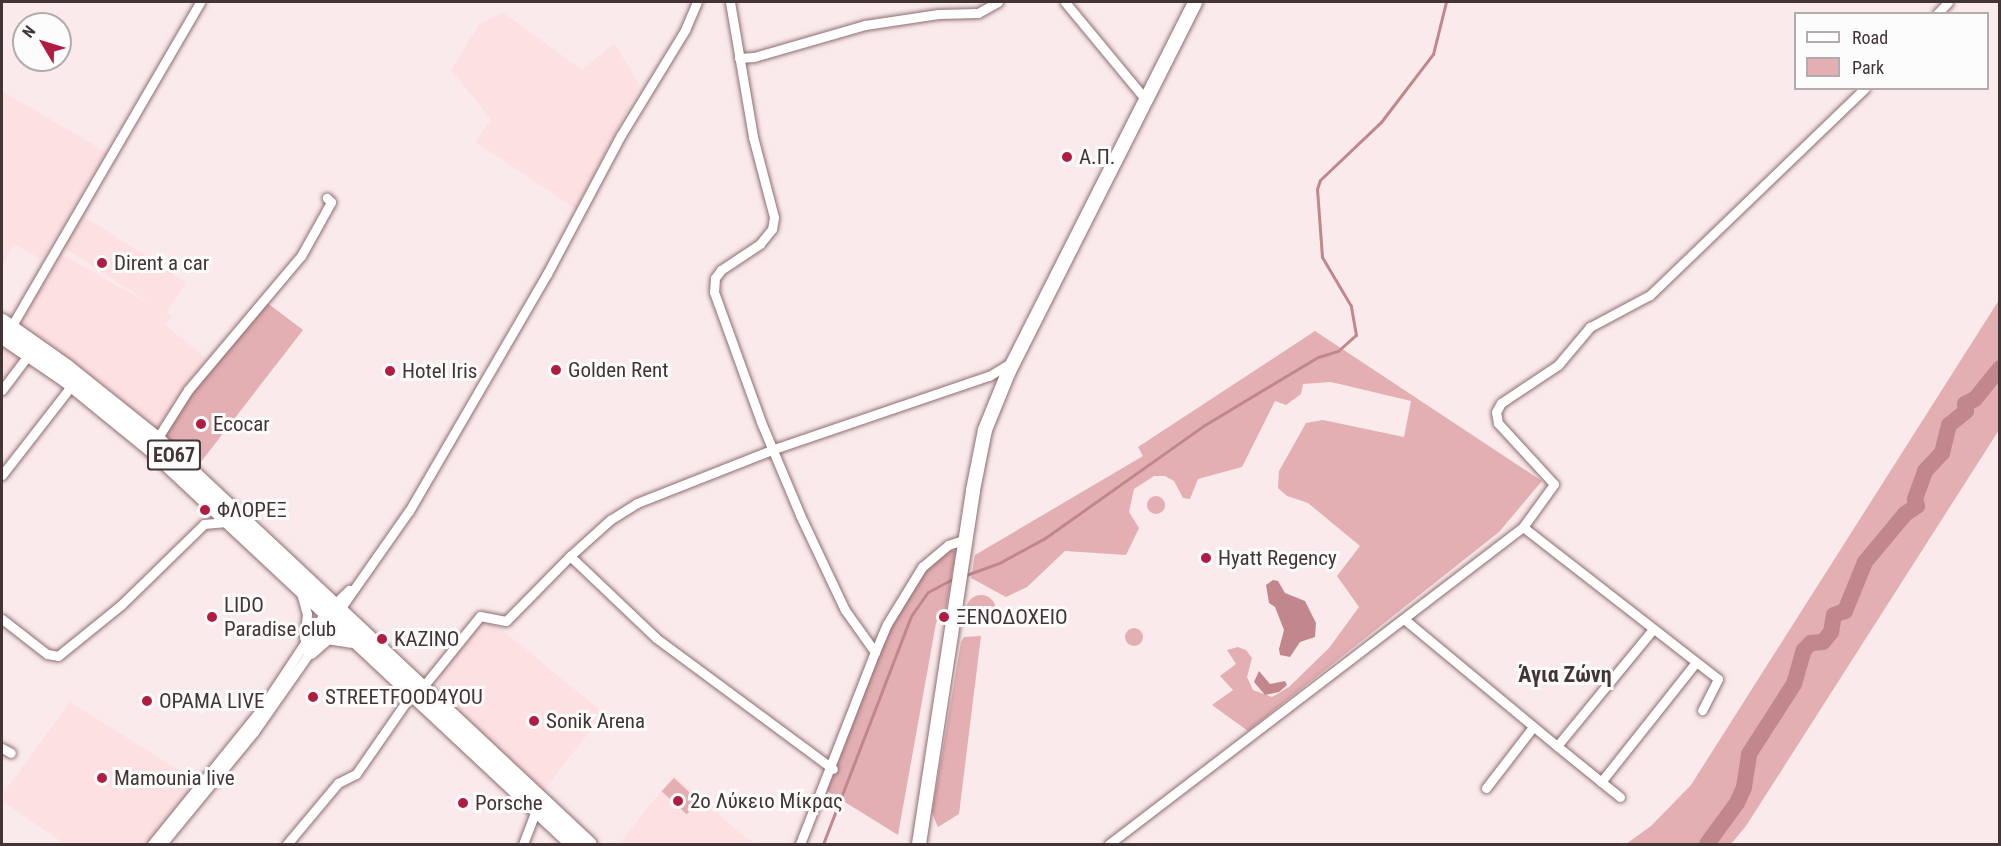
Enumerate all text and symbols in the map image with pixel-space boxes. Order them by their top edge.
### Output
north arrow [12,12,72,72]
legend [1794,12,1989,90]
text: N [18,22,39,42]
text: Road [1852,27,1888,48]
text: Park [1852,57,1884,78]
place label: Α.Π. [1079,144,1115,170]
marker: Α.Π. [1060,150,1074,164]
place label: Dirent a car [114,250,209,276]
marker: Dirent a car [95,256,109,270]
place label: Golden Rent [568,357,668,383]
place label: Hotel Iris [402,358,477,384]
marker: Golden Rent [549,363,563,377]
marker: Hotel Iris [383,364,397,378]
place label: Ecocar [213,411,270,437]
marker: Ecocar [194,417,208,431]
road number: ΕΟ67 [146,438,202,472]
place label: ΦΛΟΡΕΞ [217,497,287,523]
marker: ΦΛΟΡΕΞ [198,503,212,517]
place label: Hyatt Regency [1218,545,1337,571]
marker: Hyatt Regency [1199,551,1213,565]
place label: LIDO Paradise club [224,592,336,642]
place label: ΞΕΝΟΔΟΧΕΙΟ [956,604,1068,630]
marker: LIDO Paradise club [205,610,219,624]
marker: ΞΕΝΟΔΟΧΕΙΟ [937,610,951,624]
place label: ΚΑΖΙΝΟ [394,626,459,652]
marker: ΚΑΖΙΝΟ [375,632,389,646]
district label: Άγια Ζώνη [1518,662,1612,688]
place label: STREETFOOD4YOU [325,684,483,710]
place label: ΟΡΑΜΑ LIVE [159,688,264,714]
marker: STREETFOOD4YOU [306,690,320,704]
marker: ΟΡΑΜΑ LIVE [140,694,154,708]
place label: Sonik Arena [546,708,645,734]
marker: Sonik Arena [527,714,541,728]
place label: Mamounia live [114,765,235,791]
marker: Mamounia live [95,771,109,785]
place label: 2ο Λύκειο Μίκρας [690,788,843,814]
place label: Porsche [475,790,543,816]
marker: 2ο Λύκειο Μίκρας [671,794,685,808]
marker: Porsche [456,796,470,810]

